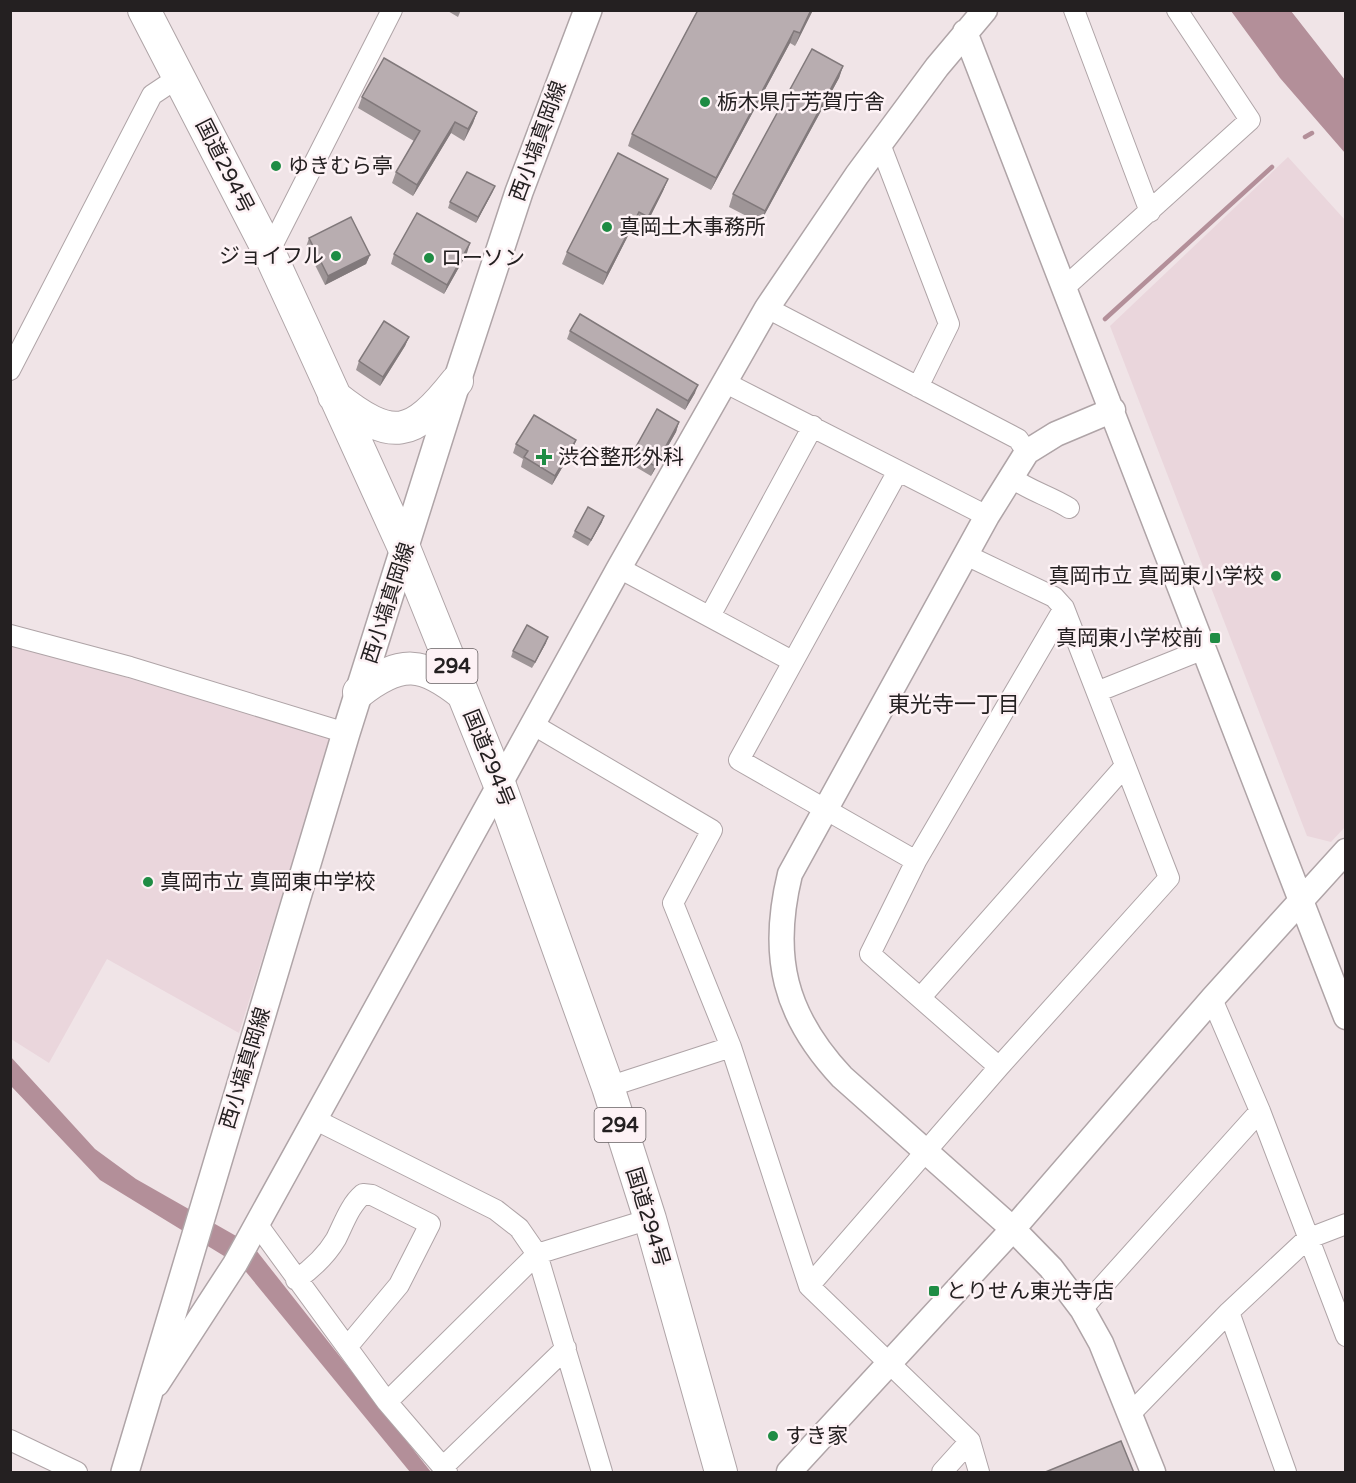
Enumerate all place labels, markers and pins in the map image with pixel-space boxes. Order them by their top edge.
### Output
place label: 栃木県庁芳賀庁舎 [717,90,885,115]
marker: 栃木県庁芳賀庁舎 [698,95,712,109]
place label: ゆきむら亭 [288,154,393,179]
marker: ゆきむら亭 [269,159,283,173]
place label: 真岡土木事務所 [619,215,766,240]
marker: 真岡土木事務所 [600,220,614,234]
place label: ジョイフル [219,244,324,269]
place label: ローソン [441,246,525,271]
marker: ジョイフル [329,249,343,263]
marker: ローソン [422,251,436,265]
place label: 渋谷整形外科 [558,445,684,470]
marker: 渋谷整形外科 [535,448,553,466]
place label: 真岡市立 真岡東小学校 [1049,564,1264,589]
marker: 真岡市立 真岡東小学校 [1269,569,1283,583]
place label: 真岡東小学校前 [1056,626,1203,651]
marker: 真岡東小学校前 [1208,631,1222,645]
place label: 真岡市立 真岡東中学校 [160,870,375,895]
marker: 真岡市立 真岡東中学校 [141,875,155,889]
place label: とりせん東光寺店 [946,1279,1114,1304]
marker: とりせん東光寺店 [927,1284,941,1298]
place label: すき家 [785,1424,848,1449]
marker: すき家 [766,1429,780,1443]

